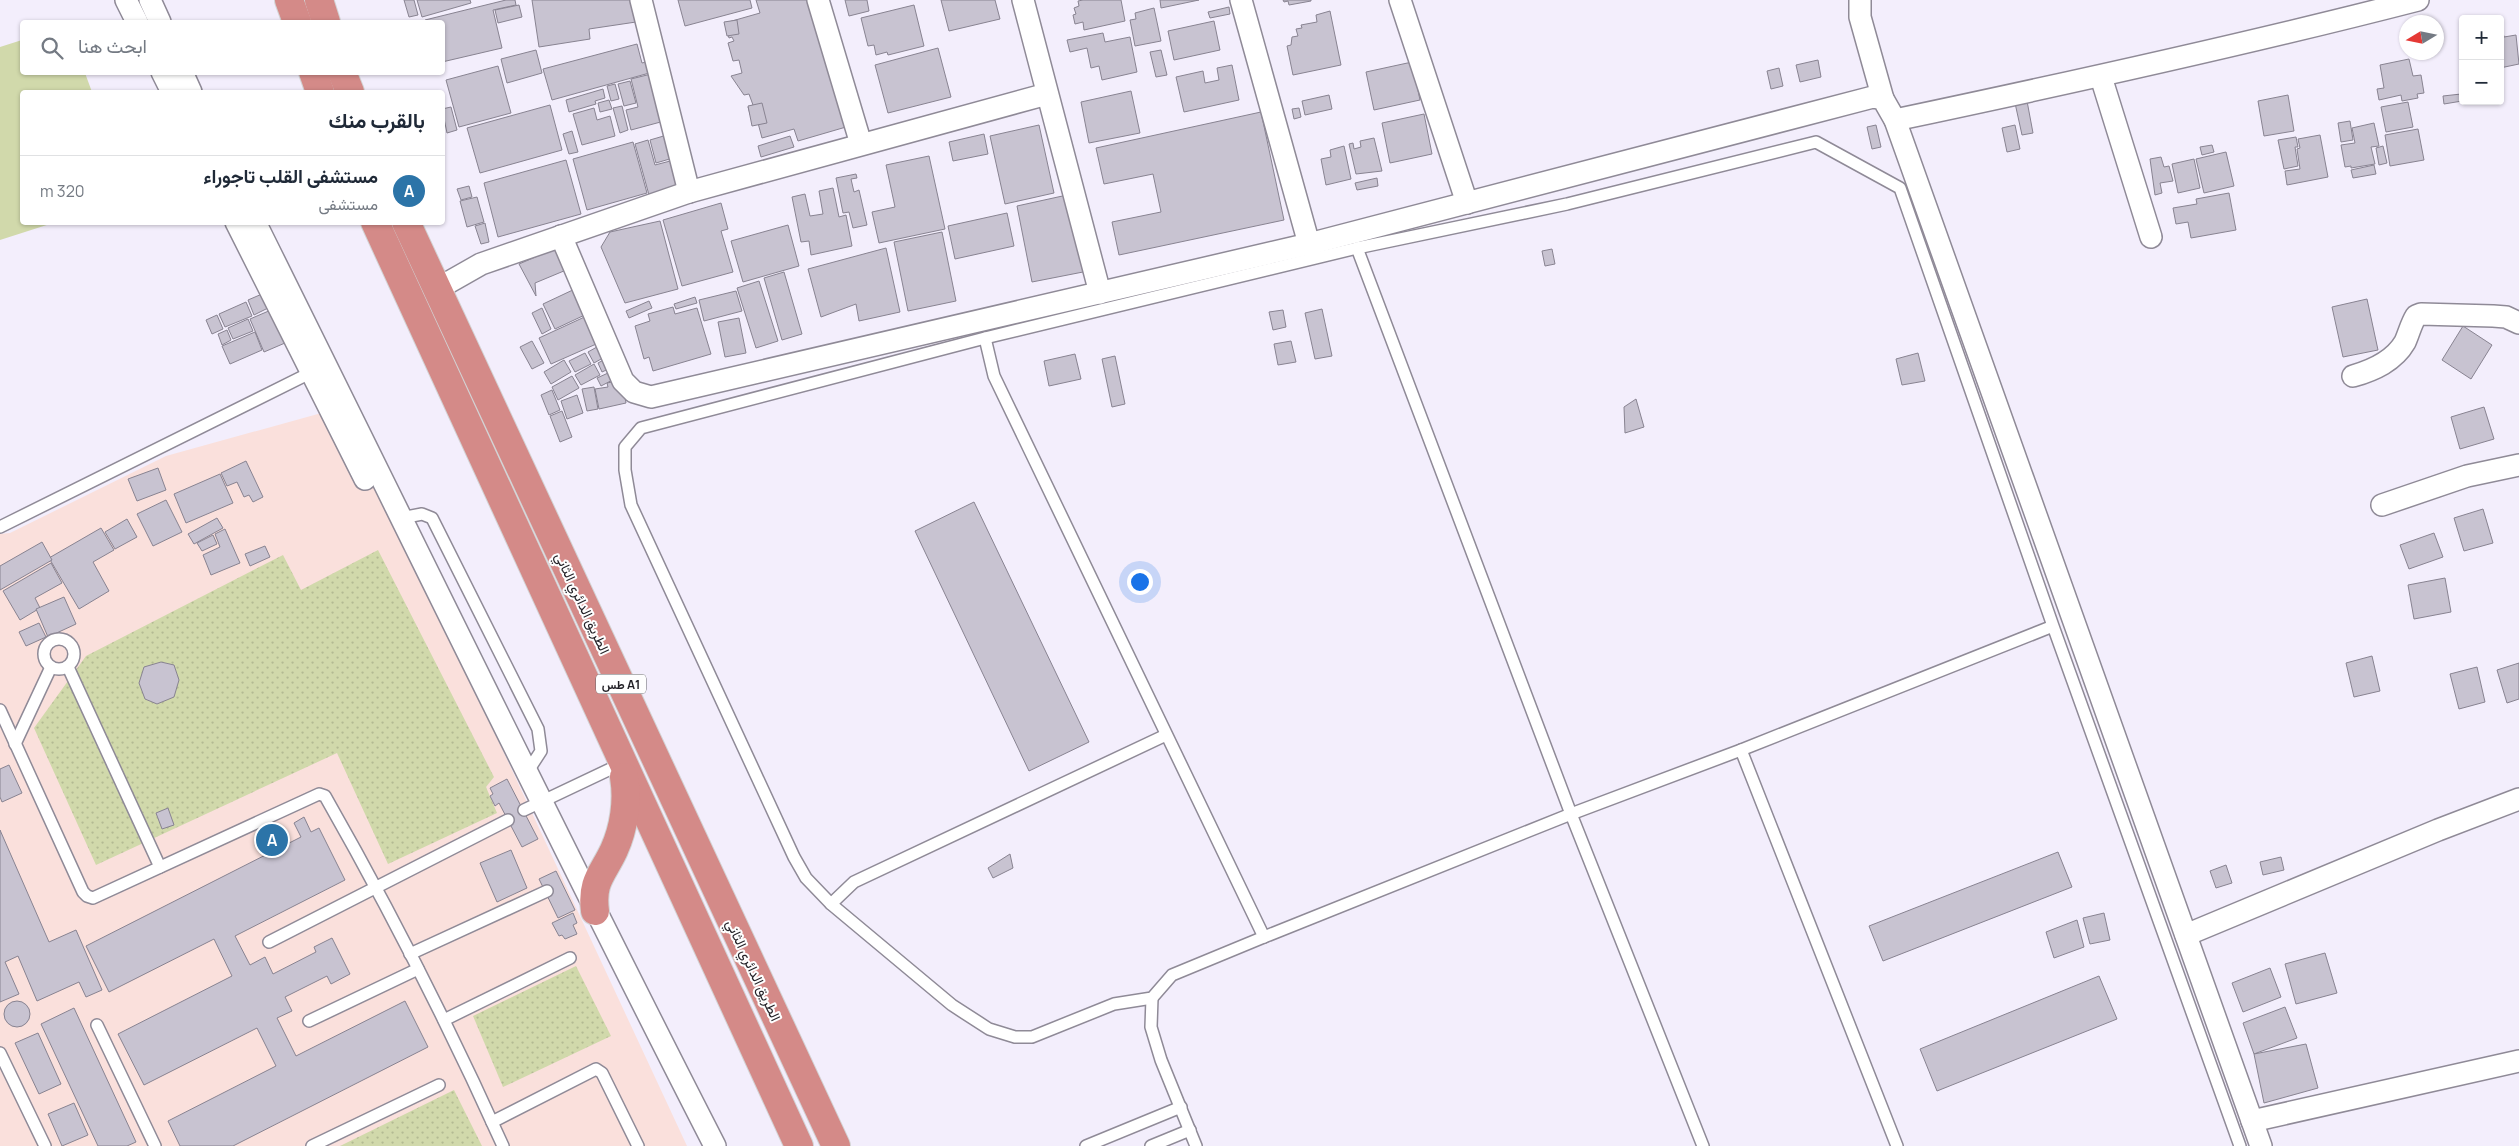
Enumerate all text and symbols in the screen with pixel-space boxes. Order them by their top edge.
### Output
north arrow [2399,15,2444,60]
map controls [2459,15,2504,105]
button: + [2459,15,2504,60]
search box [20,20,445,75]
text: ابحث هنا [78,33,147,59]
icon: search [38,34,66,62]
button: − [2459,60,2504,105]
text: بالقرب منك [329,106,425,134]
text: مستشفى القلب تاجوراء [203,163,378,189]
text: 320 m [40,180,85,202]
text: A [404,180,414,202]
text: مستشفى [318,193,378,215]
street label: الطريق الدائري الثاني [548,549,615,658]
your location [1127,569,1153,595]
road number: طس A1 [596,674,646,694]
pin: A [256,821,288,859]
street label: الطريق الدائري الثاني [719,916,786,1025]

